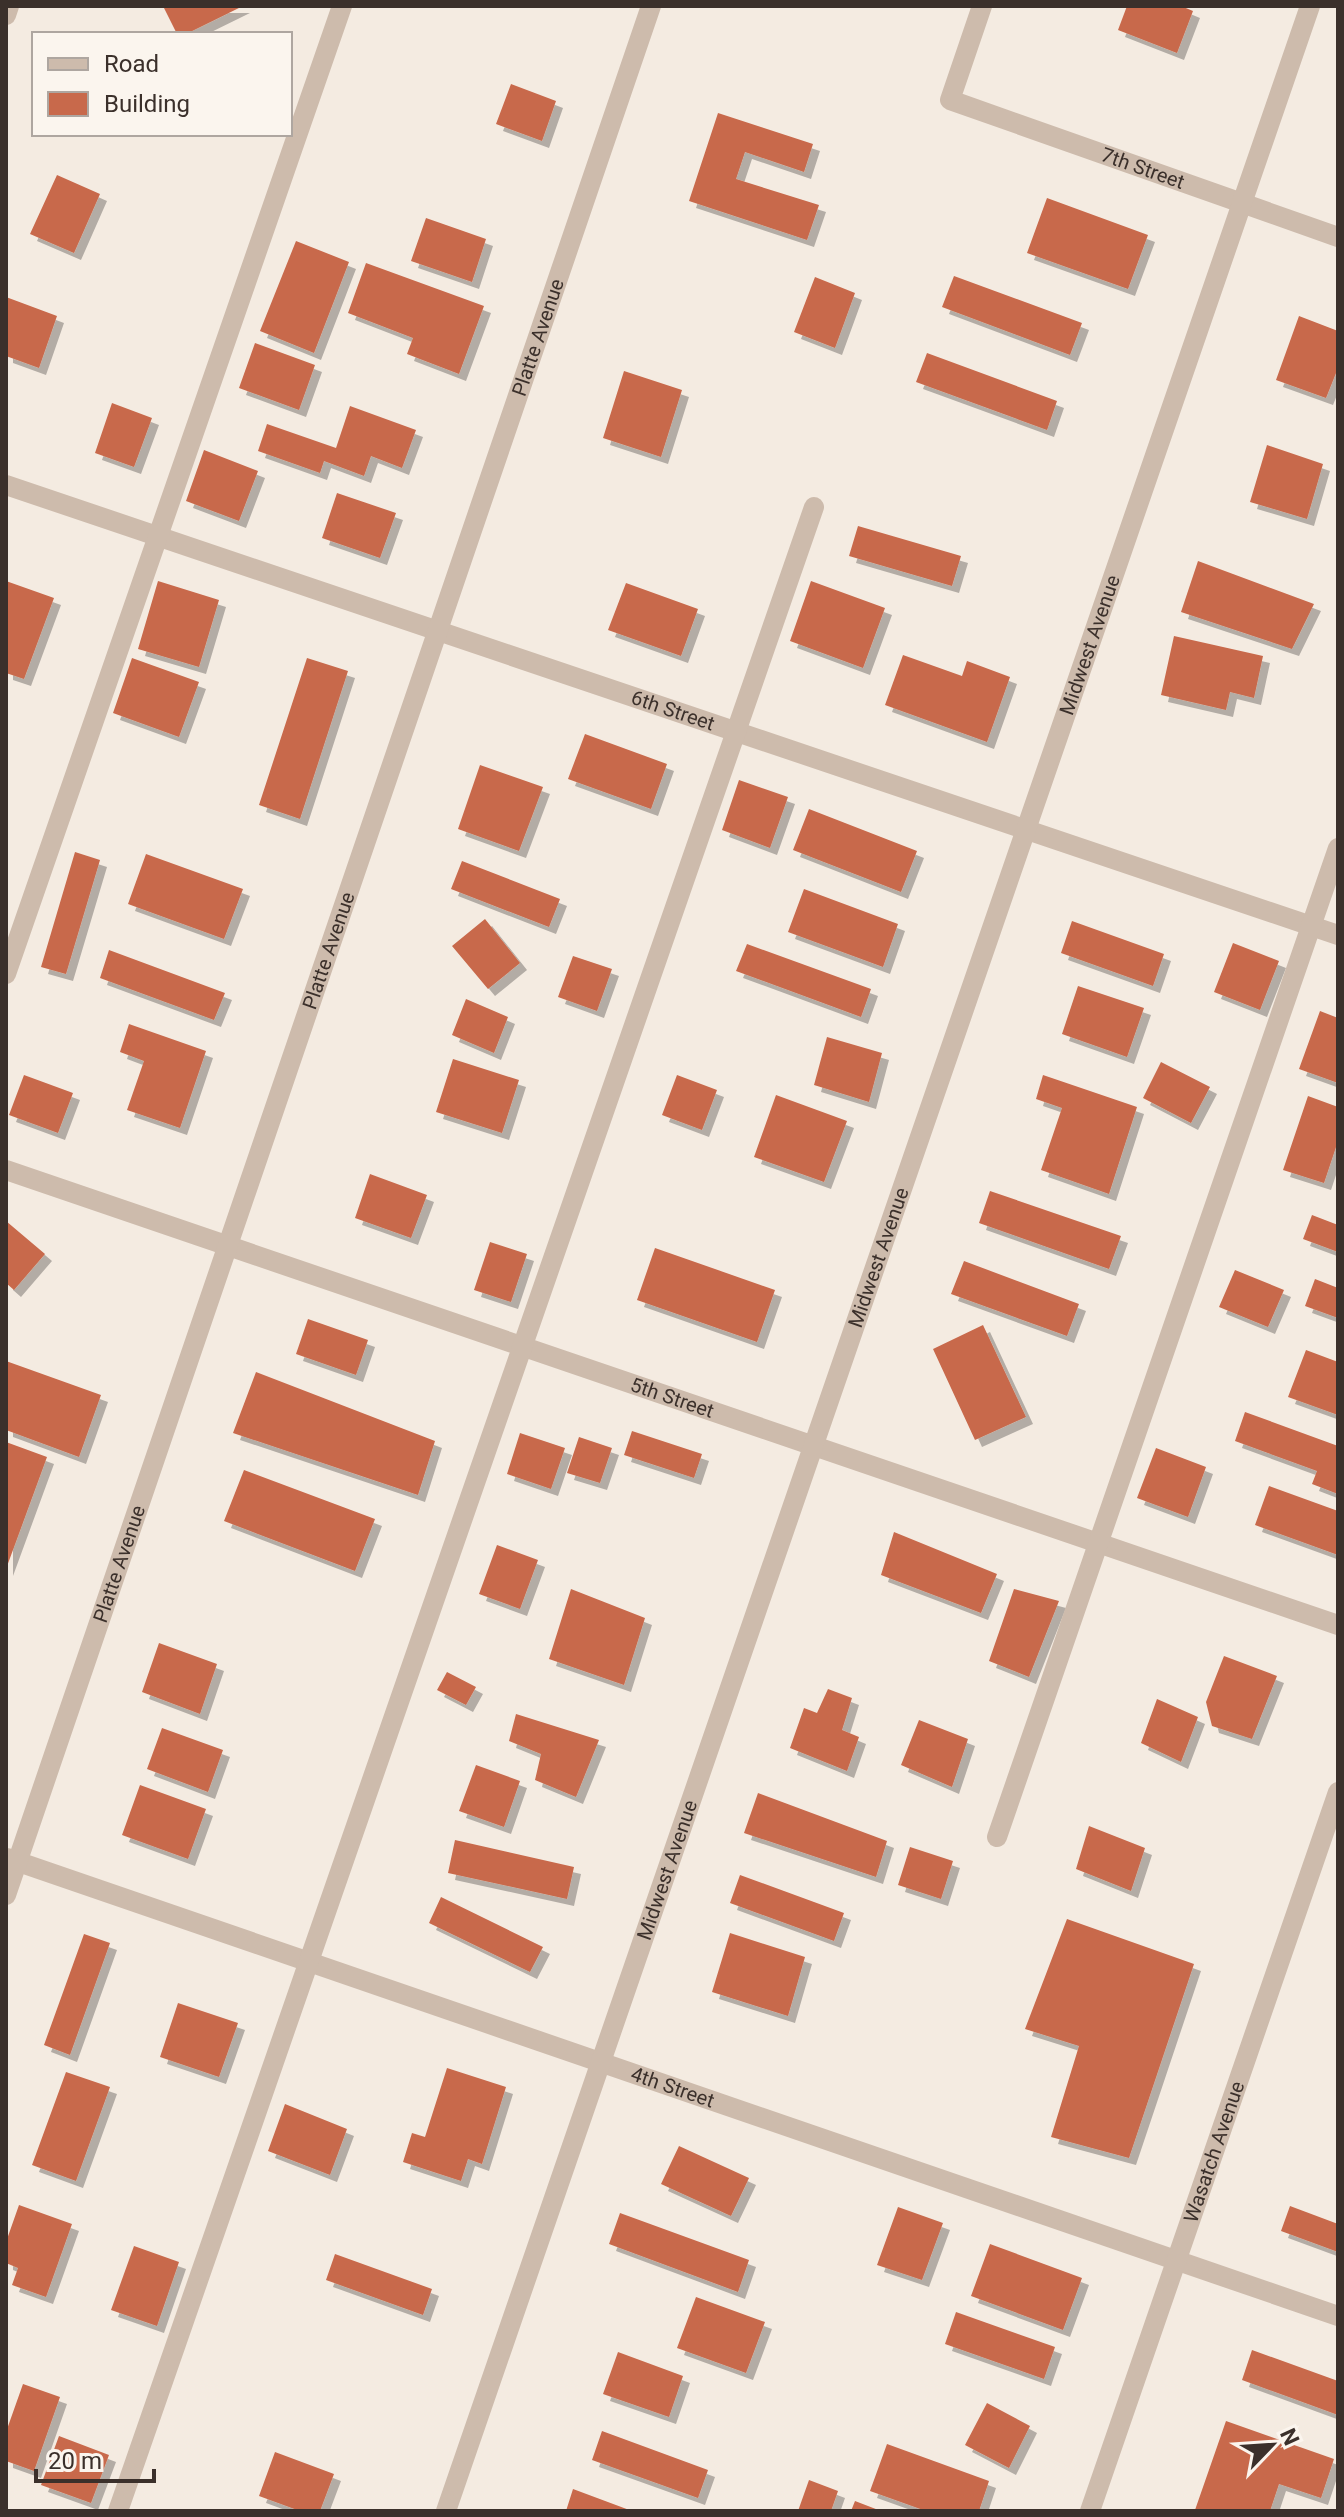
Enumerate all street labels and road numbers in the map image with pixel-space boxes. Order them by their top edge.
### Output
street label: 7th Street [1098,142,1188,194]
street label: Platte Avenue [507,275,569,399]
street label: Midwest Avenue [1054,572,1125,718]
street label: 6th Street [628,685,718,736]
street label: Platte Avenue [297,889,360,1012]
street label: Midwest Avenue [843,1184,914,1331]
street label: 5th Street [627,1372,717,1423]
street label: Platte Avenue [88,1502,150,1626]
street label: Midwest Avenue [632,1797,702,1943]
street label: 4th Street [628,2062,718,2112]
street label: Wasatch Avenue [1178,2078,1249,2226]

